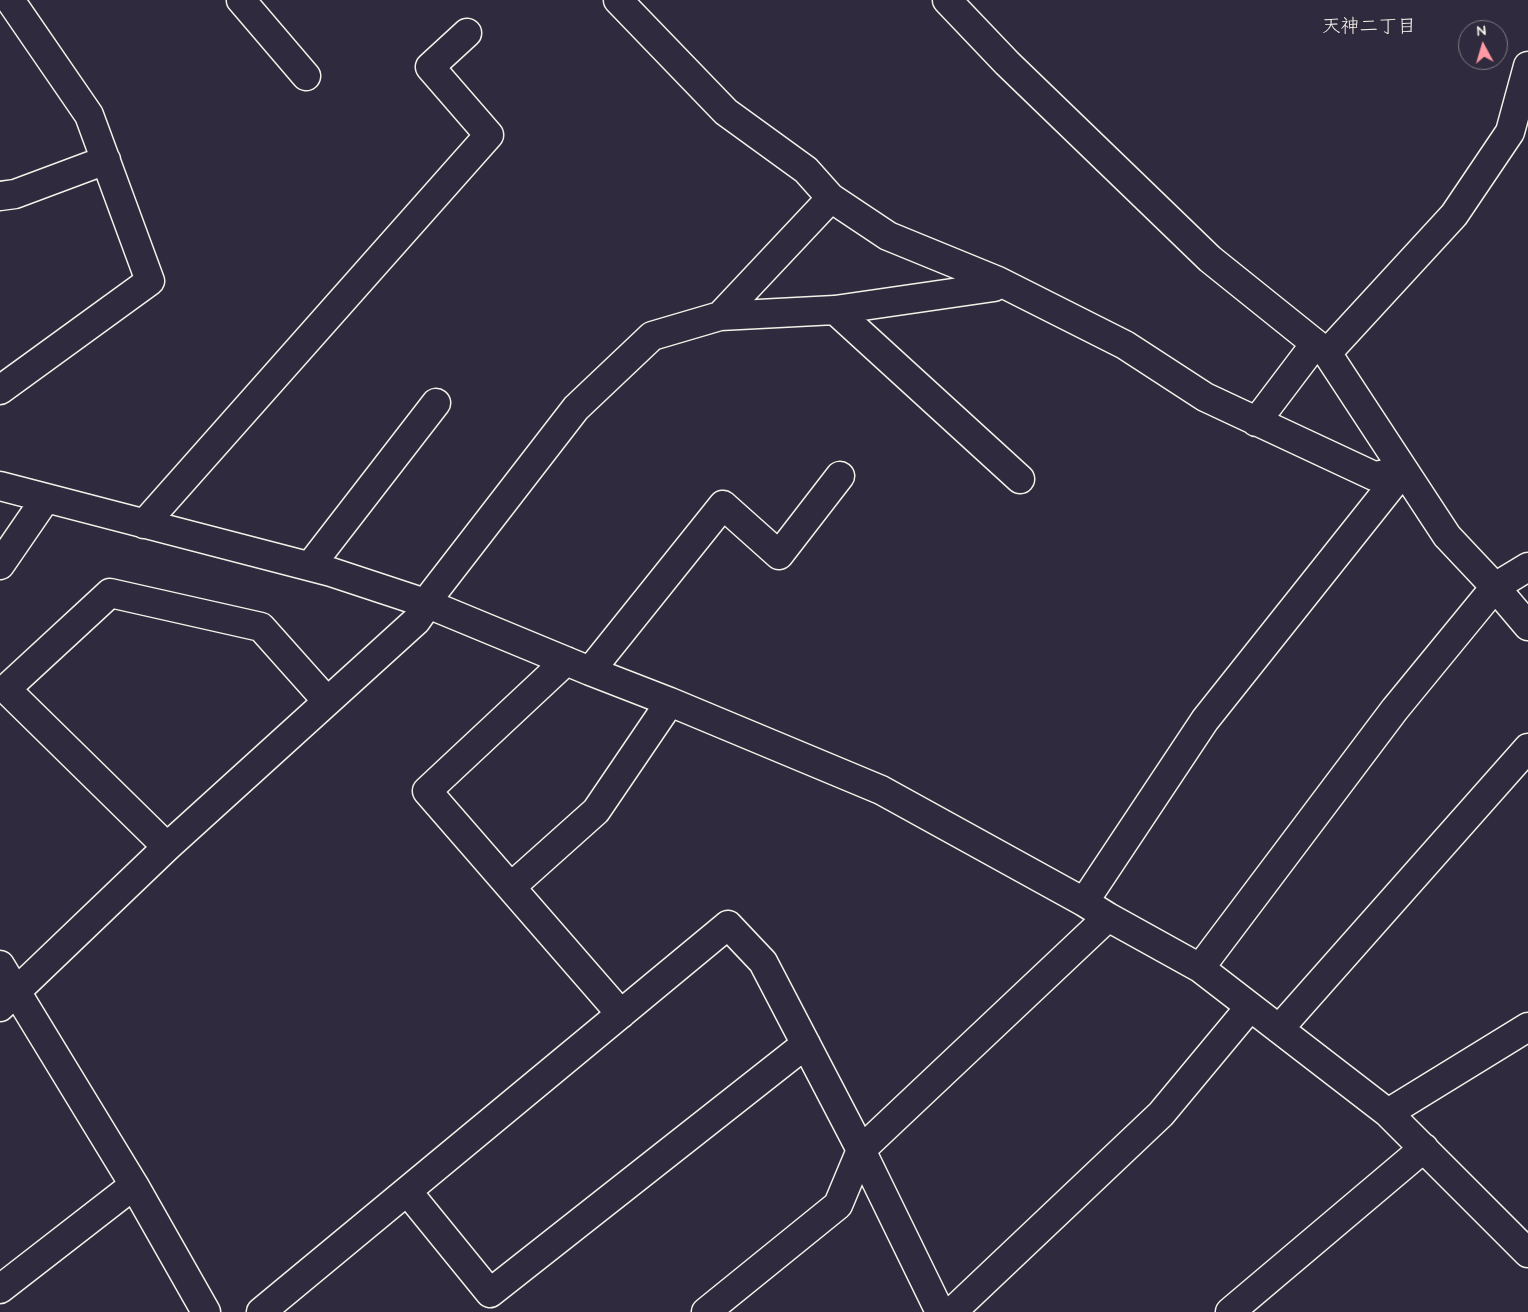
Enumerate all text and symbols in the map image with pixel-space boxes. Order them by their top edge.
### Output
district label: 天神二丁目 [1322,17,1416,39]
north arrow [1458,20,1508,70]
text: N [1476,21,1487,41]

